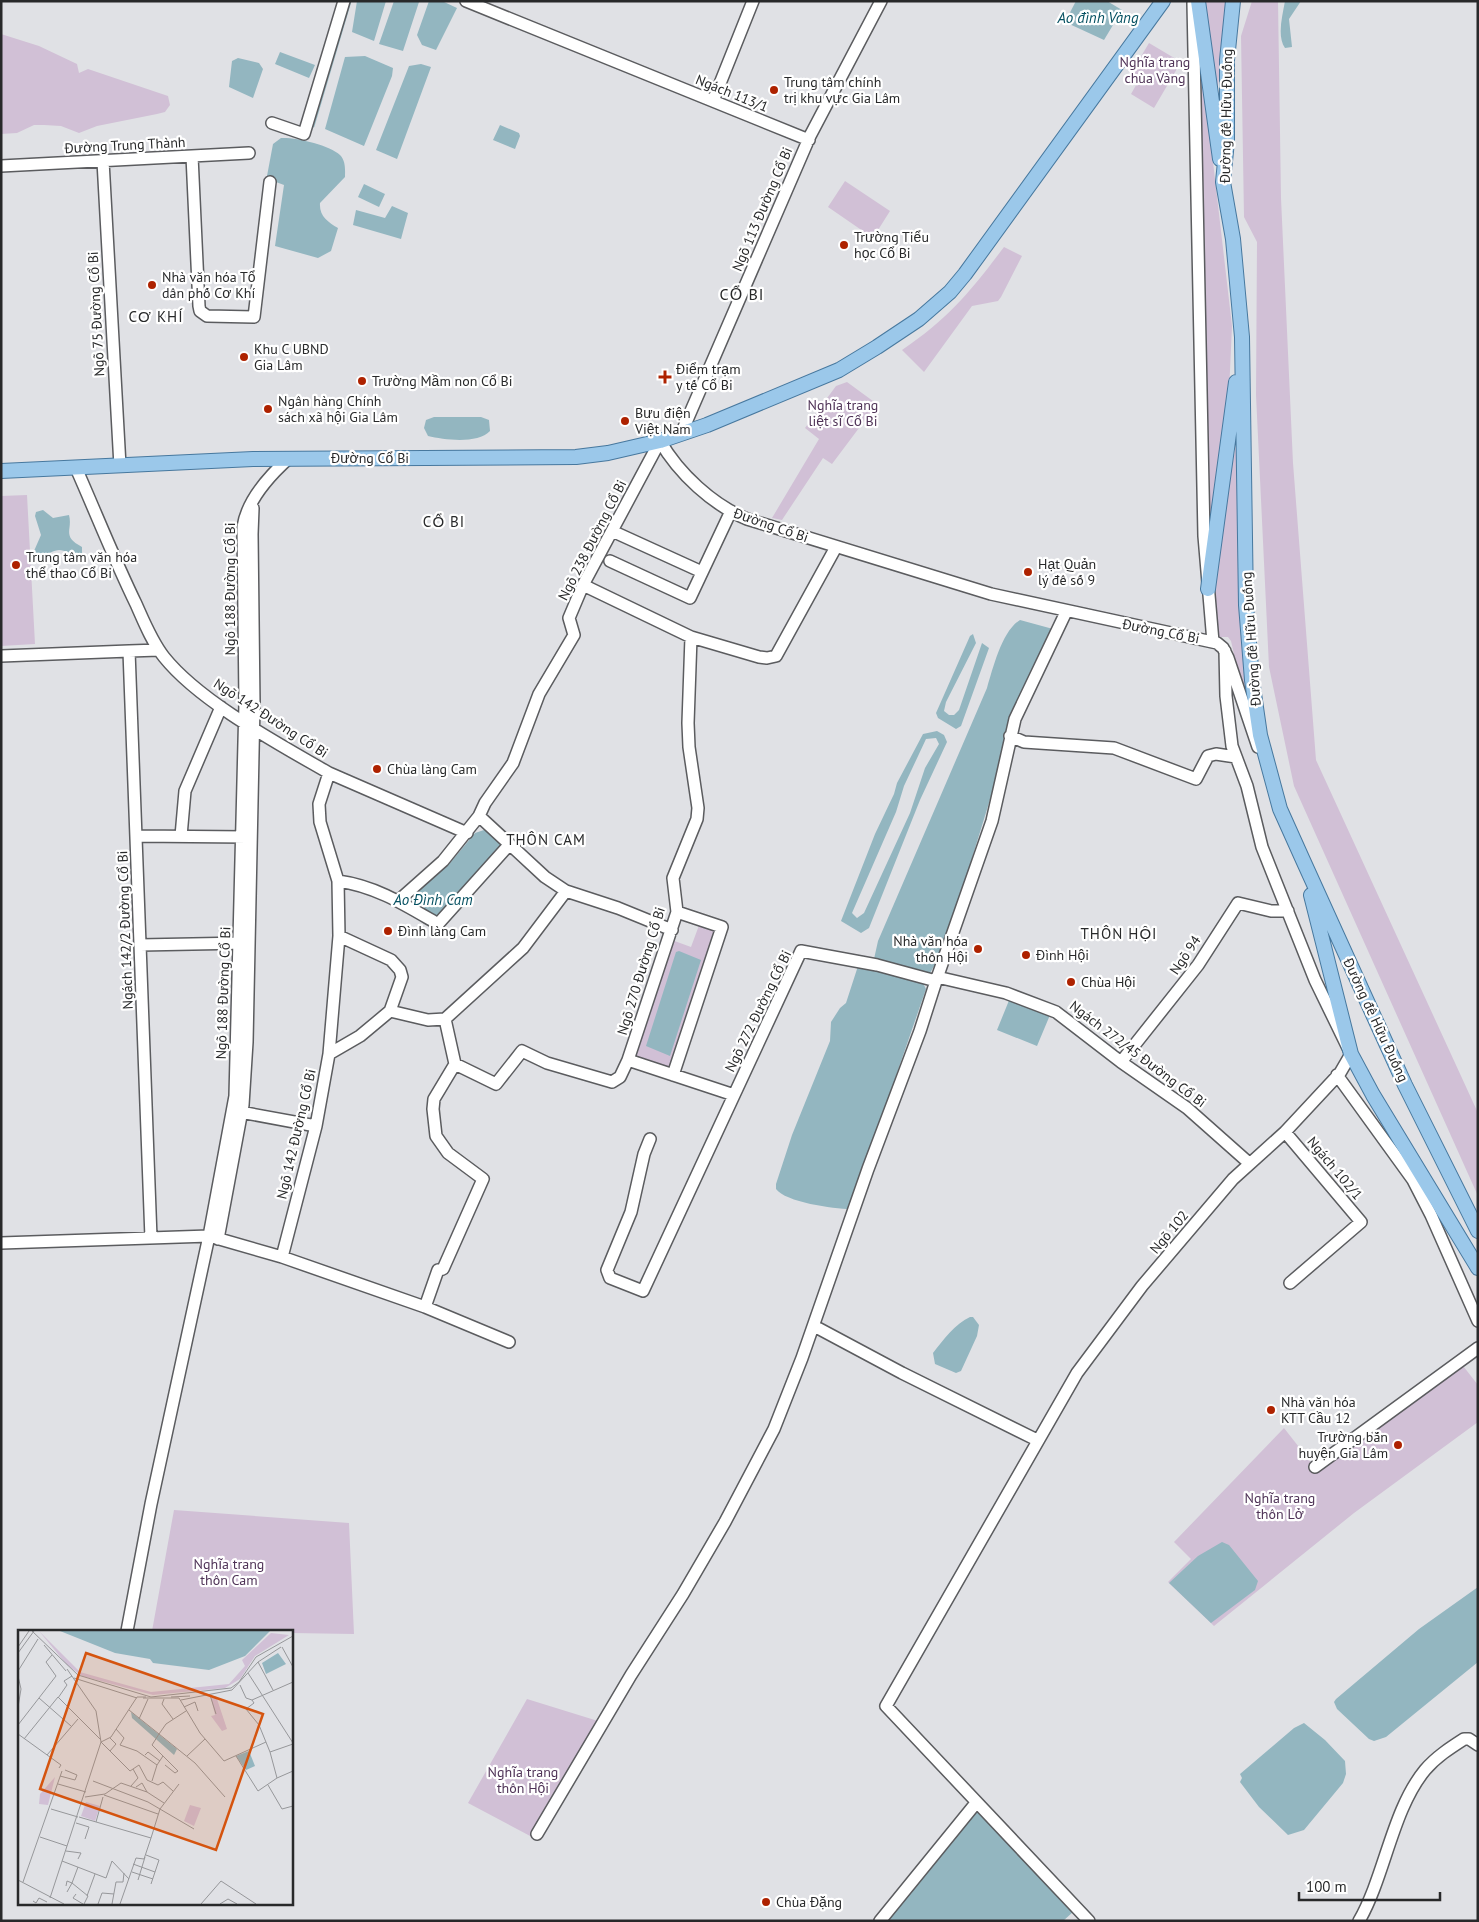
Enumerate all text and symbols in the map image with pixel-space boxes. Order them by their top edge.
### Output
water label: Ao đình Vàng [1057,8,1139,27]
street label: Đường đê Hữu Đuống [1216,49,1236,184]
park label: Nghĩa trang chùa Vàng [1120,53,1190,87]
street label: Ngách 113/1 [693,70,771,116]
place label: Trung tâm chính trị khu vực Gia Lâm [784,73,900,107]
marker: Trung tâm chính trị khu vực Gia Lâm [768,84,780,96]
street label: Đường Trung Thành [63,133,186,157]
street label: Ngõ 113 Đường Cổ Bi [728,144,796,274]
place label: Trường Tiểu học Cổ Bi [854,228,929,262]
marker: Trường Tiểu học Cổ Bi [838,239,850,251]
street label: Ngõ 75 Đường Cổ Bi [84,251,108,377]
place label: Nhà văn hóa Tổ dân phố Cơ Khí [162,268,256,302]
marker: Nhà văn hóa Tổ dân phố Cơ Khí [146,279,158,291]
district label: CỔ BI [720,284,764,304]
district label: CƠ KHÍ [128,307,184,326]
place label: Khu C UBND Gia Lâm [254,340,329,374]
marker: Khu C UBND Gia Lâm [238,351,250,363]
place label: Điểm trạm y tế Cổ Bi [675,360,741,394]
marker: Điểm trạm y tế Cổ Bi [658,370,672,384]
place label: Trường Mầm non Cổ Bi [372,372,513,390]
marker: Trường Mầm non Cổ Bi [356,375,368,387]
place label: Ngân hàng Chính sách xã hội Gia Lâm [278,392,398,426]
park label: Nghĩa trang liệt sĩ Cổ Bi [808,396,878,430]
marker: Ngân hàng Chính sách xã hội Gia Lâm [262,403,274,415]
place label: Bưu điện Việt Nam [634,404,691,438]
marker: Bưu điện Việt Nam [619,415,631,427]
street label: Đường Cổ Bi [330,449,409,467]
street label: Ngõ 238 Đường Cổ Bi [554,477,630,603]
street label: Đường Cổ Bi [730,503,811,546]
district label: CỔ BI [423,512,465,531]
street label: Ngõ 188 Đường Cổ Bi [221,523,239,655]
place label: Trung tâm văn hóa thể thao Cổ Bi [26,548,137,582]
place label: Hạt Quản lý đê số 9 [1038,555,1096,589]
marker: Trung tâm văn hóa thể thao Cổ Bi [10,559,22,571]
marker: Hạt Quản lý đê số 9 [1022,566,1034,578]
street label: Đường đê Hữu Đuống [1237,571,1265,708]
street label: Đường Cổ Bi [1120,615,1201,647]
street label: Ngõ 142 Đường Cổ Bi [210,674,332,762]
place label: Chùa làng Cam [387,760,477,778]
marker: Chùa làng Cam [371,763,383,775]
district label: THÔN CAM [506,830,586,849]
street label: Ngách 142/2 Đường Cổ Bi [113,850,137,1010]
water label: Ao Đình Cam [392,890,473,909]
street label: Ngõ 270 Đường Cổ Bi [613,905,669,1037]
place label: Đình làng Cam [397,922,486,940]
district label: THÔN HỘI [1081,924,1157,943]
marker: Đình làng Cam [382,925,394,937]
street label: Ngõ 188 Đường Cổ Bi [212,926,234,1060]
place label: Nhà văn hóa thôn Hội [893,932,968,966]
street label: Ngõ 94 [1165,932,1205,978]
marker: Nhà văn hóa thôn Hội [972,943,984,955]
place label: Đình Hội [1035,946,1089,964]
street label: Ngõ 272 Đường Cổ Bi [721,947,795,1075]
marker: Đình Hội [1020,949,1032,961]
street label: Đường đê Hữu Đuống [1339,954,1413,1085]
place label: Chùa Hội [1081,973,1136,991]
marker: Chùa Hội [1065,976,1077,988]
street label: Ngách 272/45 Đường Cổ Bi [1066,997,1210,1111]
street label: Ngõ 142 Đường Cổ Bi [272,1067,320,1201]
street label: Ngách 102/1 [1303,1133,1367,1203]
street label: Ngõ 102 [1146,1207,1192,1257]
place label: Nhà văn hóa KTT Cầu 12 [1281,1393,1356,1427]
marker: Nhà văn hóa KTT Cầu 12 [1265,1404,1277,1416]
place label: Trường bắn huyện Gia Lâm [1299,1428,1388,1462]
marker: Trường bắn huyện Gia Lâm [1392,1439,1404,1451]
park label: Nghĩa trang thôn Lở [1245,1489,1315,1523]
park label: Nghĩa trang thôn Cam [194,1555,264,1589]
inset map [18,1630,292,1904]
park label: Nghĩa trang thôn Hội [488,1763,558,1797]
scale bar [1299,1870,1440,1902]
text: 100 m [1306,1877,1347,1896]
place label: Chùa Đặng [776,1893,842,1911]
marker: Chùa Đặng [760,1896,772,1908]

